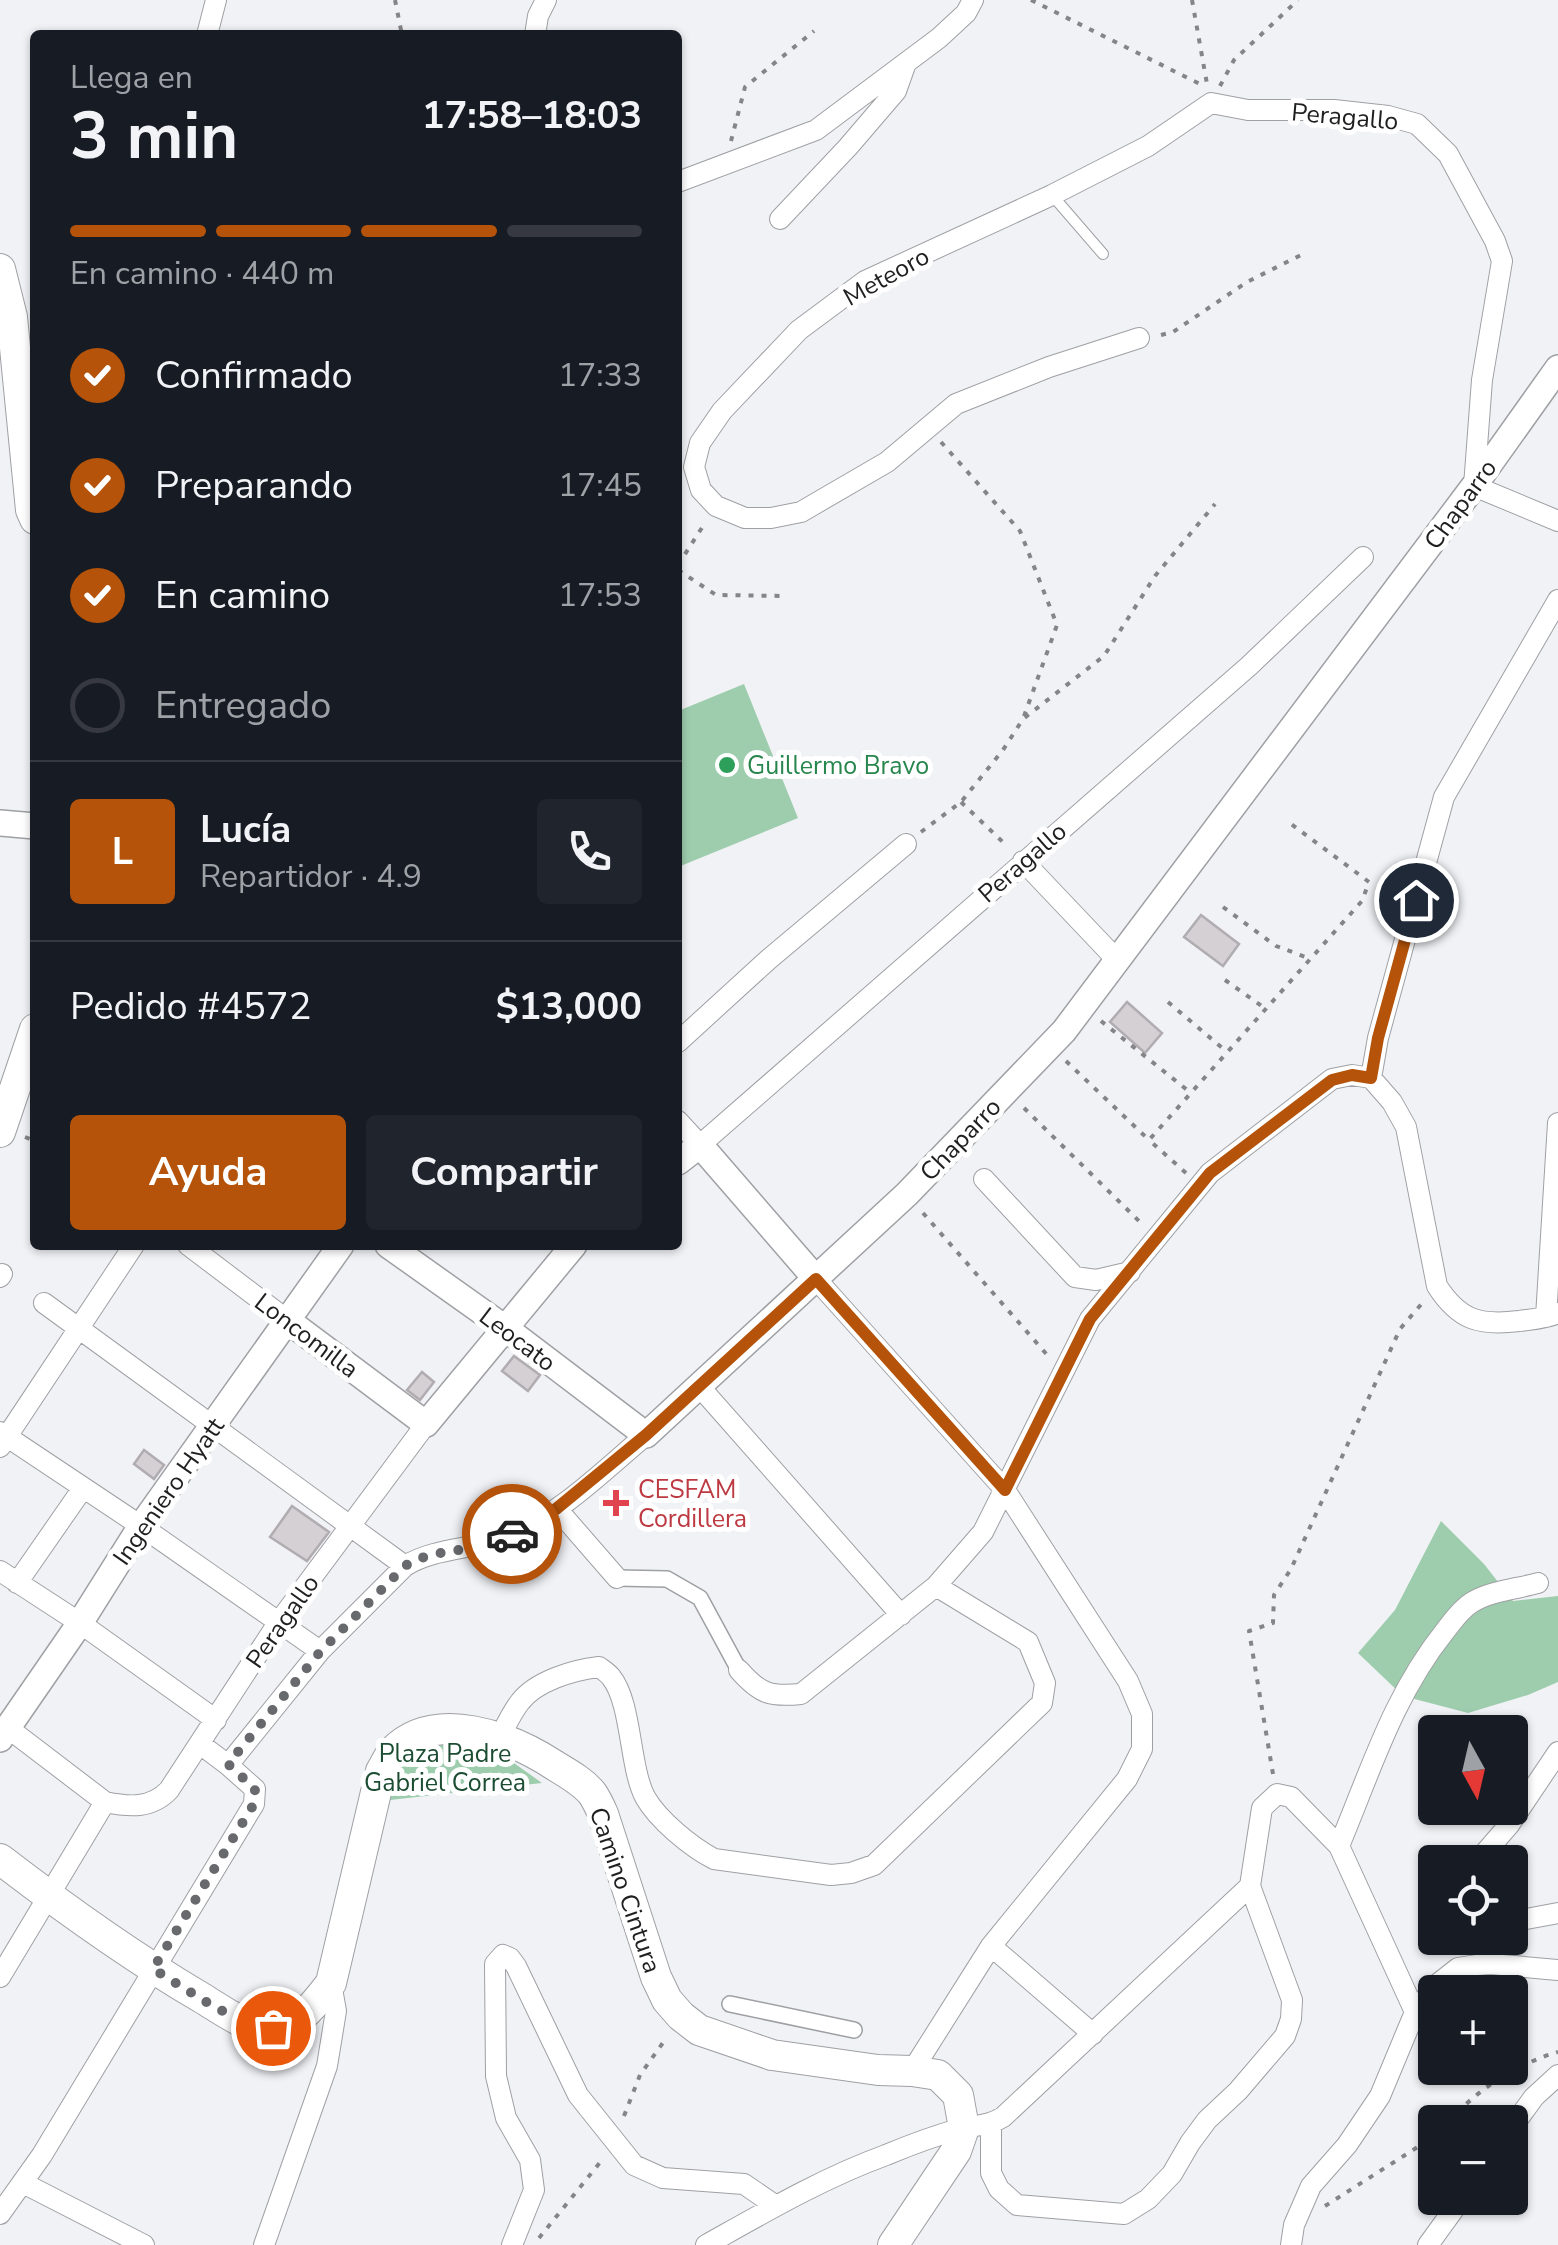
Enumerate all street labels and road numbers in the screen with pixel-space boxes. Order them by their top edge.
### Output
street label: Peragallo [1290,95,1400,139]
street label: Meteoro [837,239,935,314]
street label: Chaparro [1417,453,1505,557]
street label: Peragallo [971,815,1074,911]
street label: Chaparro [912,1091,1009,1189]
street label: Loncomilla [247,1286,365,1386]
street label: Leocato [472,1300,563,1380]
street label: Ingeniero Hyatt [105,1411,233,1572]
street label: Peragallo [238,1568,327,1675]
street label: Camino Cintura [581,1803,669,1978]

